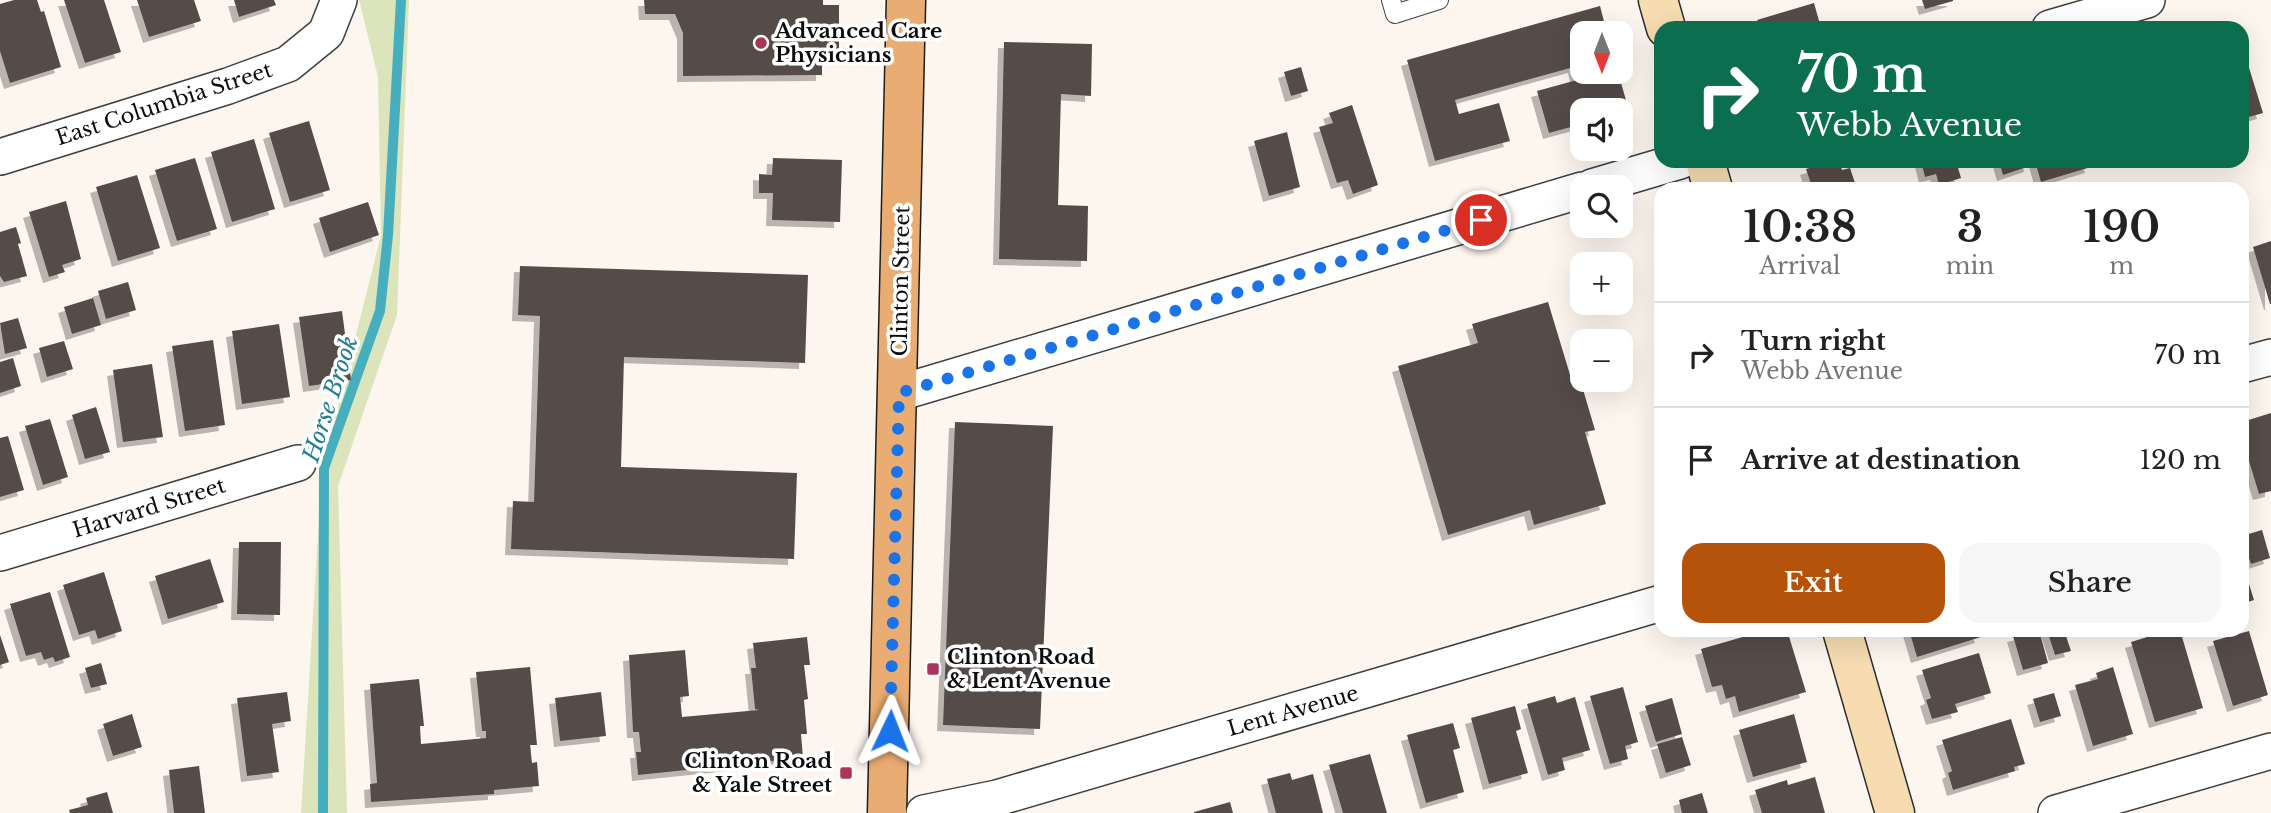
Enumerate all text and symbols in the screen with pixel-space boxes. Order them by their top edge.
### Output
place label: Advanced Care Physicians [774,18,942,68]
north arrow [1570,21,1633,84]
map controls [1570,21,1633,392]
marker: Advanced Care Physicians [753,35,769,51]
text: 70 m [1797,44,1927,105]
icon: right [1682,49,1773,140]
street label: East Columbia Street [53,57,275,151]
button: sound [1570,98,1633,161]
text: Webb Avenue [1797,105,2022,145]
button: search [1570,175,1633,238]
pin [1451,190,1511,250]
icon: arrive [1462,201,1500,239]
text: 10:38 [1743,201,1857,253]
text: 3 [1957,201,1983,253]
text: 190 [2083,201,2160,253]
street label: Clinton Street [887,205,915,357]
button: + [1570,252,1633,315]
text: Arrival [1759,252,1841,280]
text: min [1946,252,1994,280]
text: m [2109,252,2134,280]
text: Turn right [1741,325,1886,357]
button: − [1570,329,1633,392]
water label: Horse Brook [296,332,364,467]
icon: right [1682,336,1720,374]
text: 70 m [2154,339,2221,371]
text: Webb Avenue [1741,357,1903,385]
icon: arrive [1682,441,1720,479]
text: Arrive at destination [1741,444,2021,476]
text: 120 m [2139,444,2221,476]
street label: Harvard Street [69,472,229,544]
button: Exit [1682,543,1945,623]
button: Share [1959,543,2221,623]
place label: Clinton Road & Lent Avenue [947,644,1111,694]
marker: Clinton Road & Lent Avenue [925,661,941,677]
street label: Lent Avenue [1225,680,1361,742]
position arrow [853,694,927,768]
place label: Clinton Road & Yale Street [684,748,832,798]
marker: Clinton Road & Yale Street [838,765,854,781]

